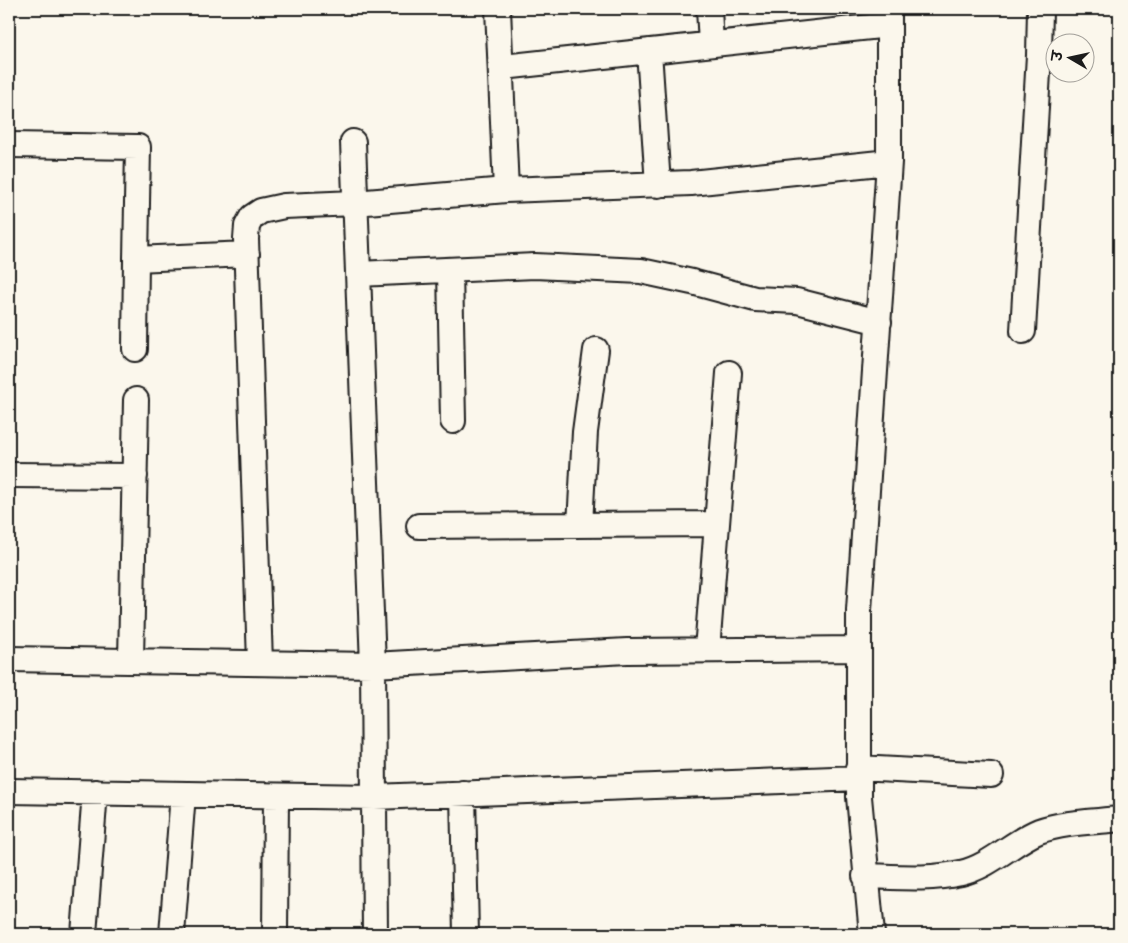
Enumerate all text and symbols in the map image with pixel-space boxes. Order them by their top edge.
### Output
north arrow [1046,32,1096,82]
text: उ [1044,48,1071,65]

